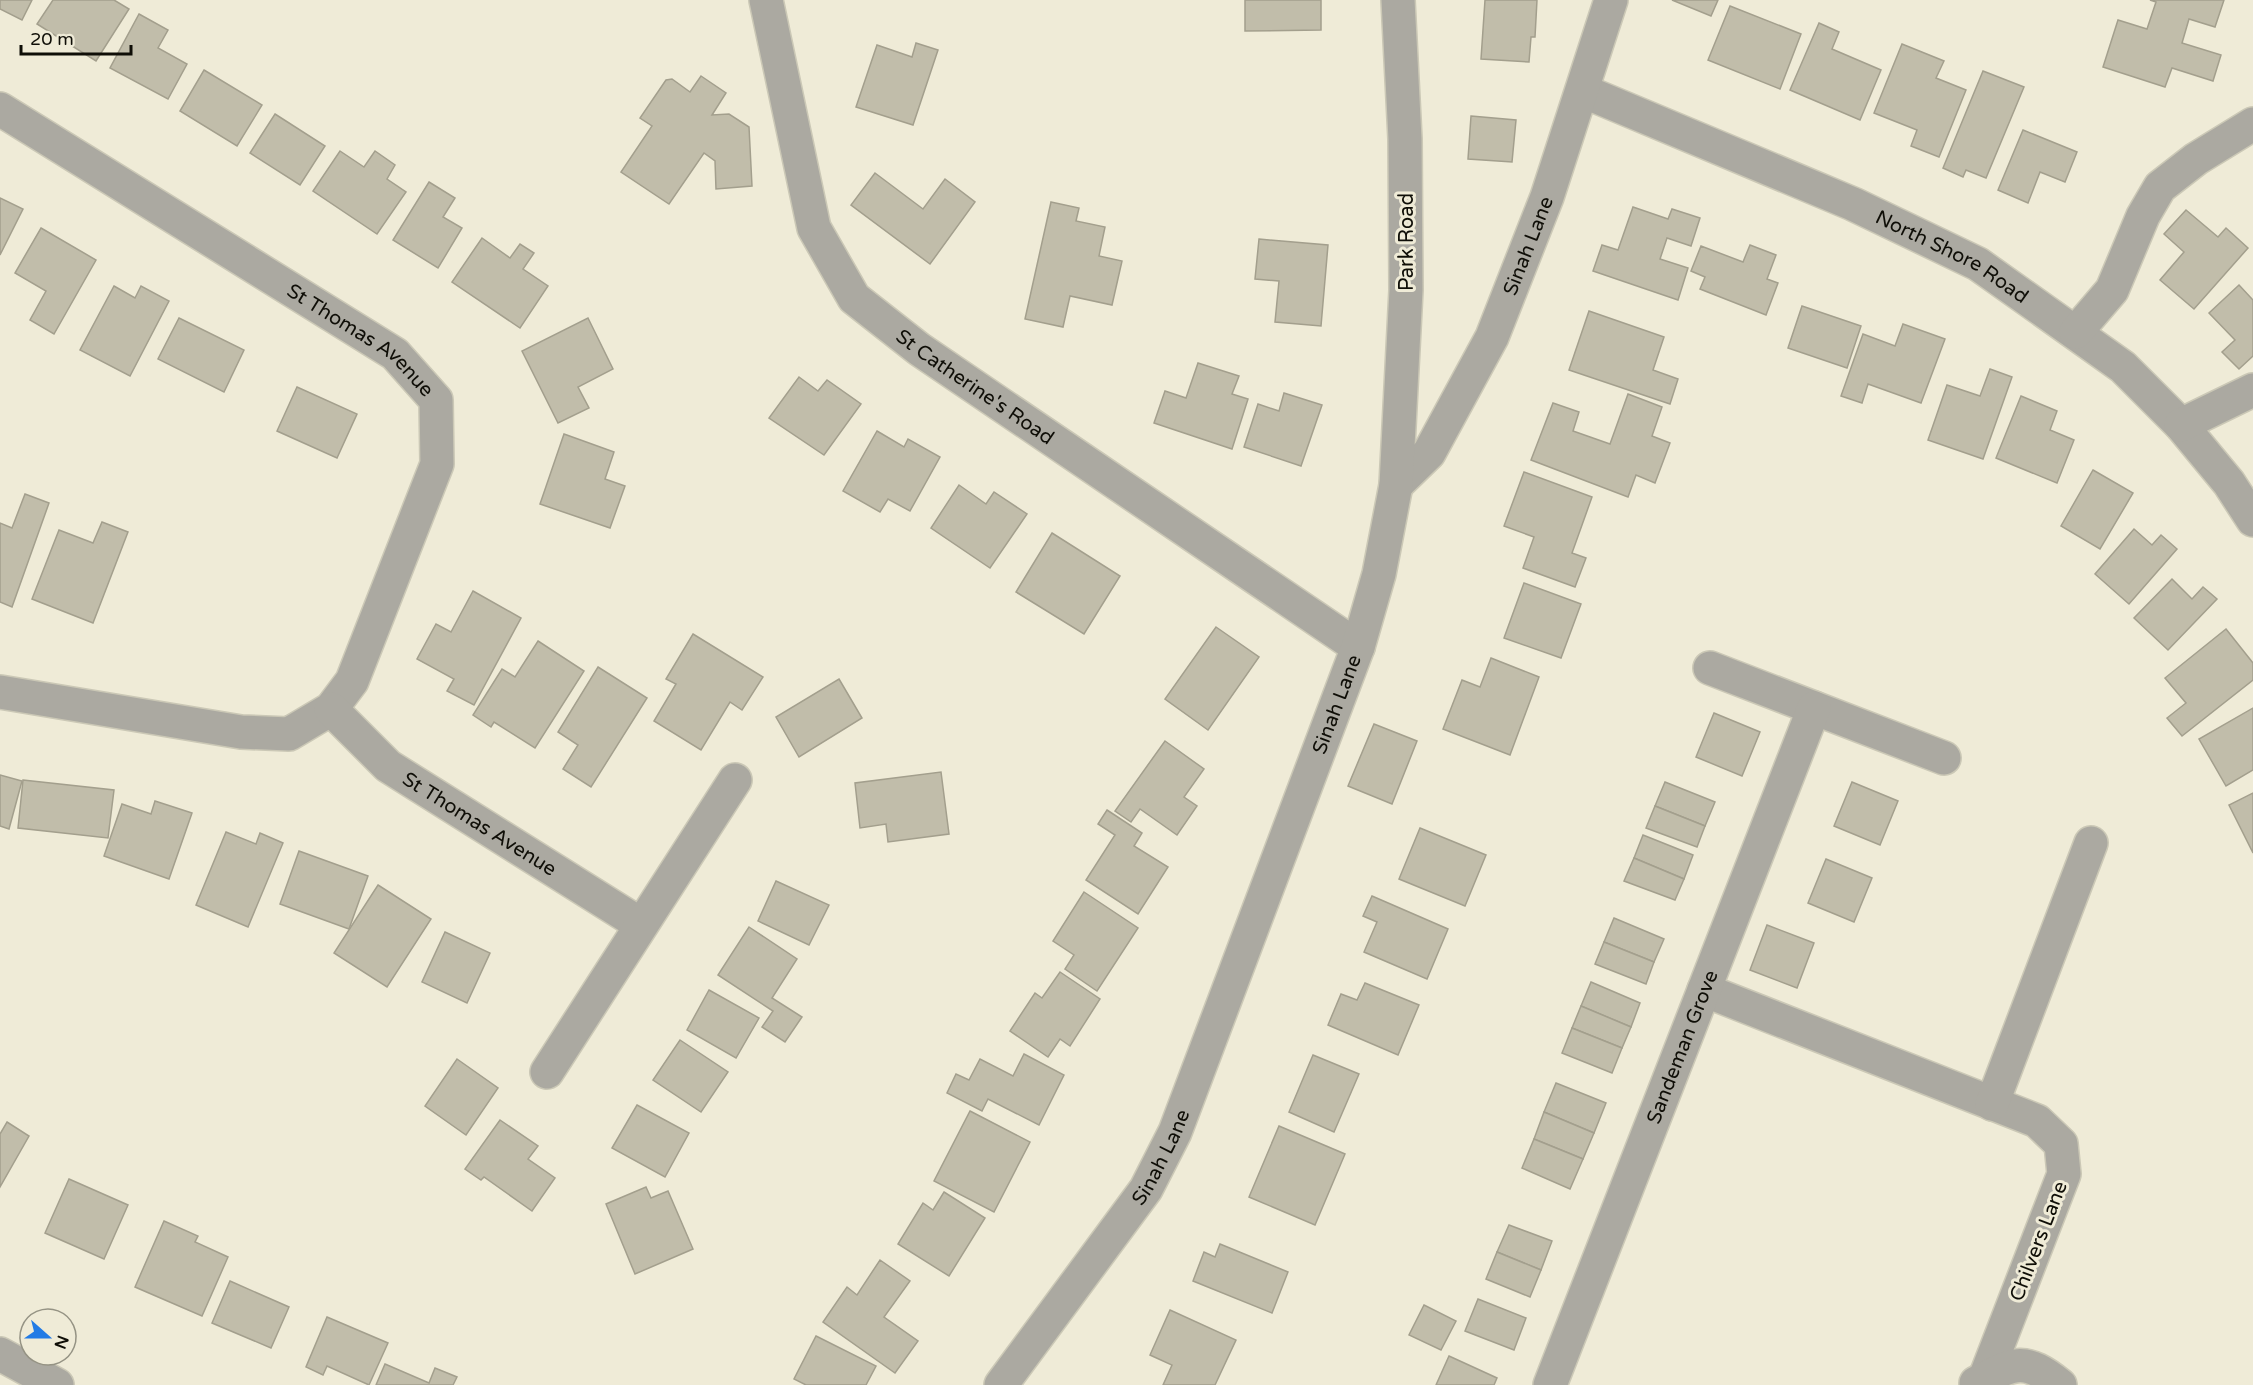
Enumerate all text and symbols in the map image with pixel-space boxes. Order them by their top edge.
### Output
scale bar [21,18,130,56]
text: 20 m [30,28,74,50]
street label: Park Road [1395,193,1419,291]
street label: Sinah Lane [1499,193,1559,299]
street label: North Shore Road [1871,206,2033,309]
street label: St Thomas Avenue [282,279,438,402]
street label: St Catherine's Road [891,325,1058,450]
street label: Sinah Lane [1308,652,1367,758]
street label: St Thomas Avenue [398,767,561,882]
street label: Sandeman Grove [1642,967,1724,1127]
street label: Sinah Lane [1127,1106,1195,1210]
street label: Chilvers Lane [2005,1178,2073,1305]
north arrow [18,1307,78,1367]
text: N [49,1332,73,1352]

